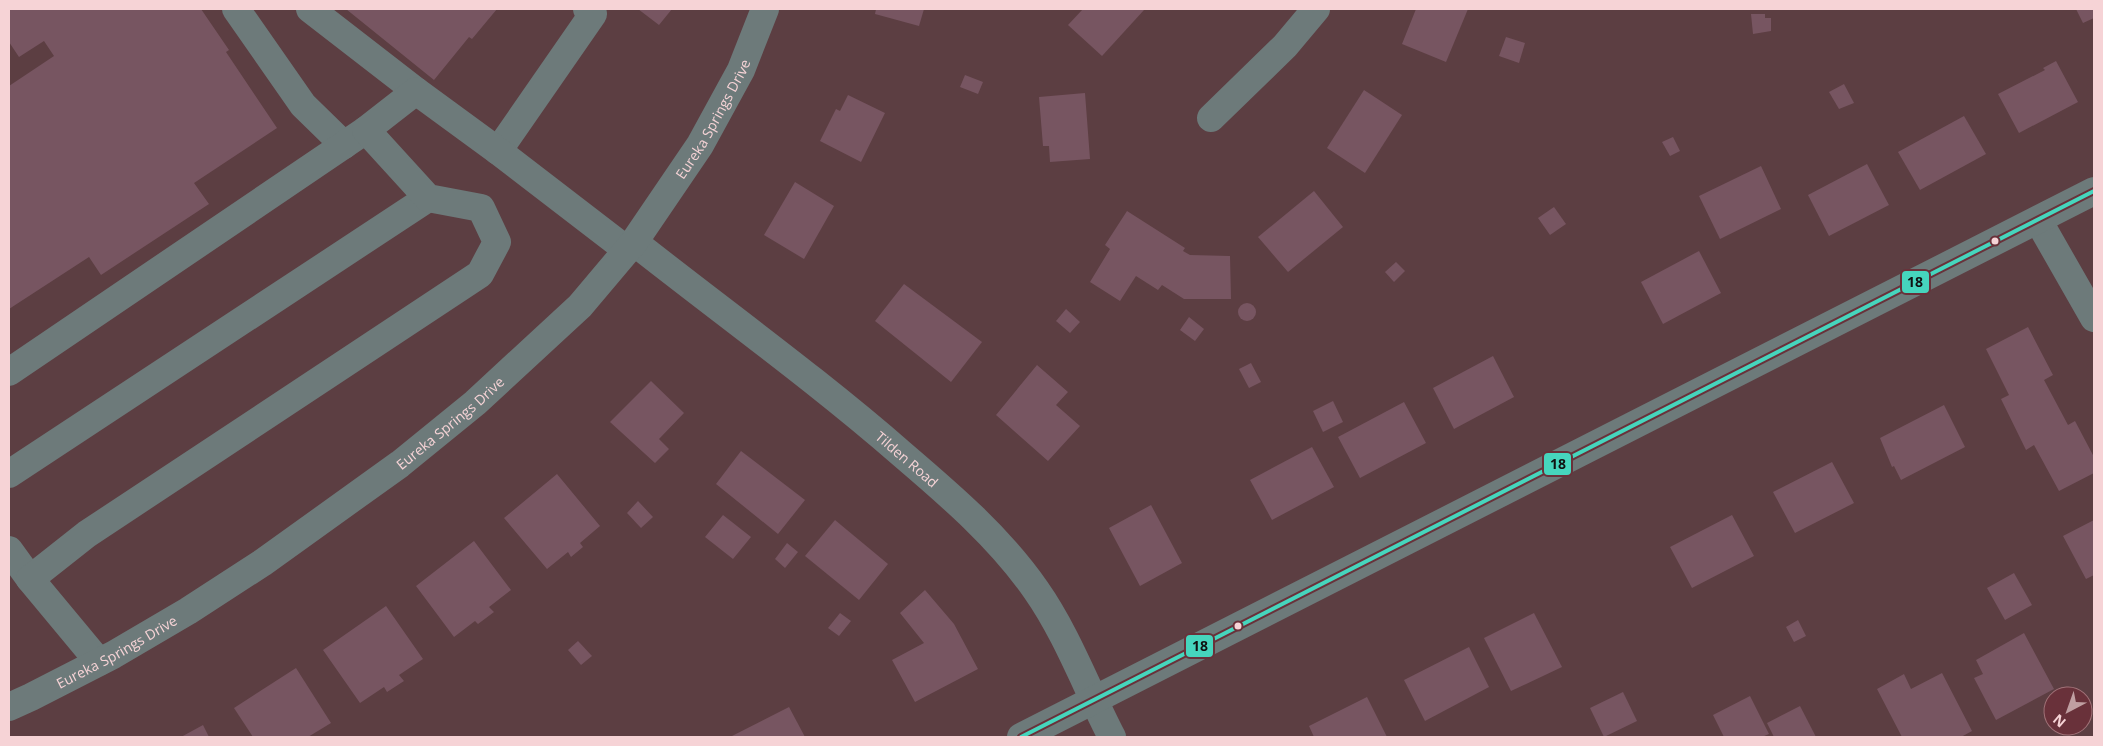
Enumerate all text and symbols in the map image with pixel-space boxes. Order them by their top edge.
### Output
street label: Eureka Springs Drive [670,56,754,182]
unlabelled marker [1990,236,2000,246]
line badge: 18 [1901,270,1930,294]
text: 18 [1907,272,1923,291]
street label: Eureka Springs Drive [392,372,508,473]
street label: Tilden Road [872,427,943,491]
line badge: 18 [1543,452,1572,476]
text: 18 [1550,454,1566,473]
street label: Eureka Springs Drive [53,610,180,692]
unlabelled marker [1233,621,1243,631]
line badge: 18 [1185,634,1214,658]
text: 18 [1192,636,1208,655]
north arrow [2043,686,2093,736]
text: N [2049,710,2070,732]

